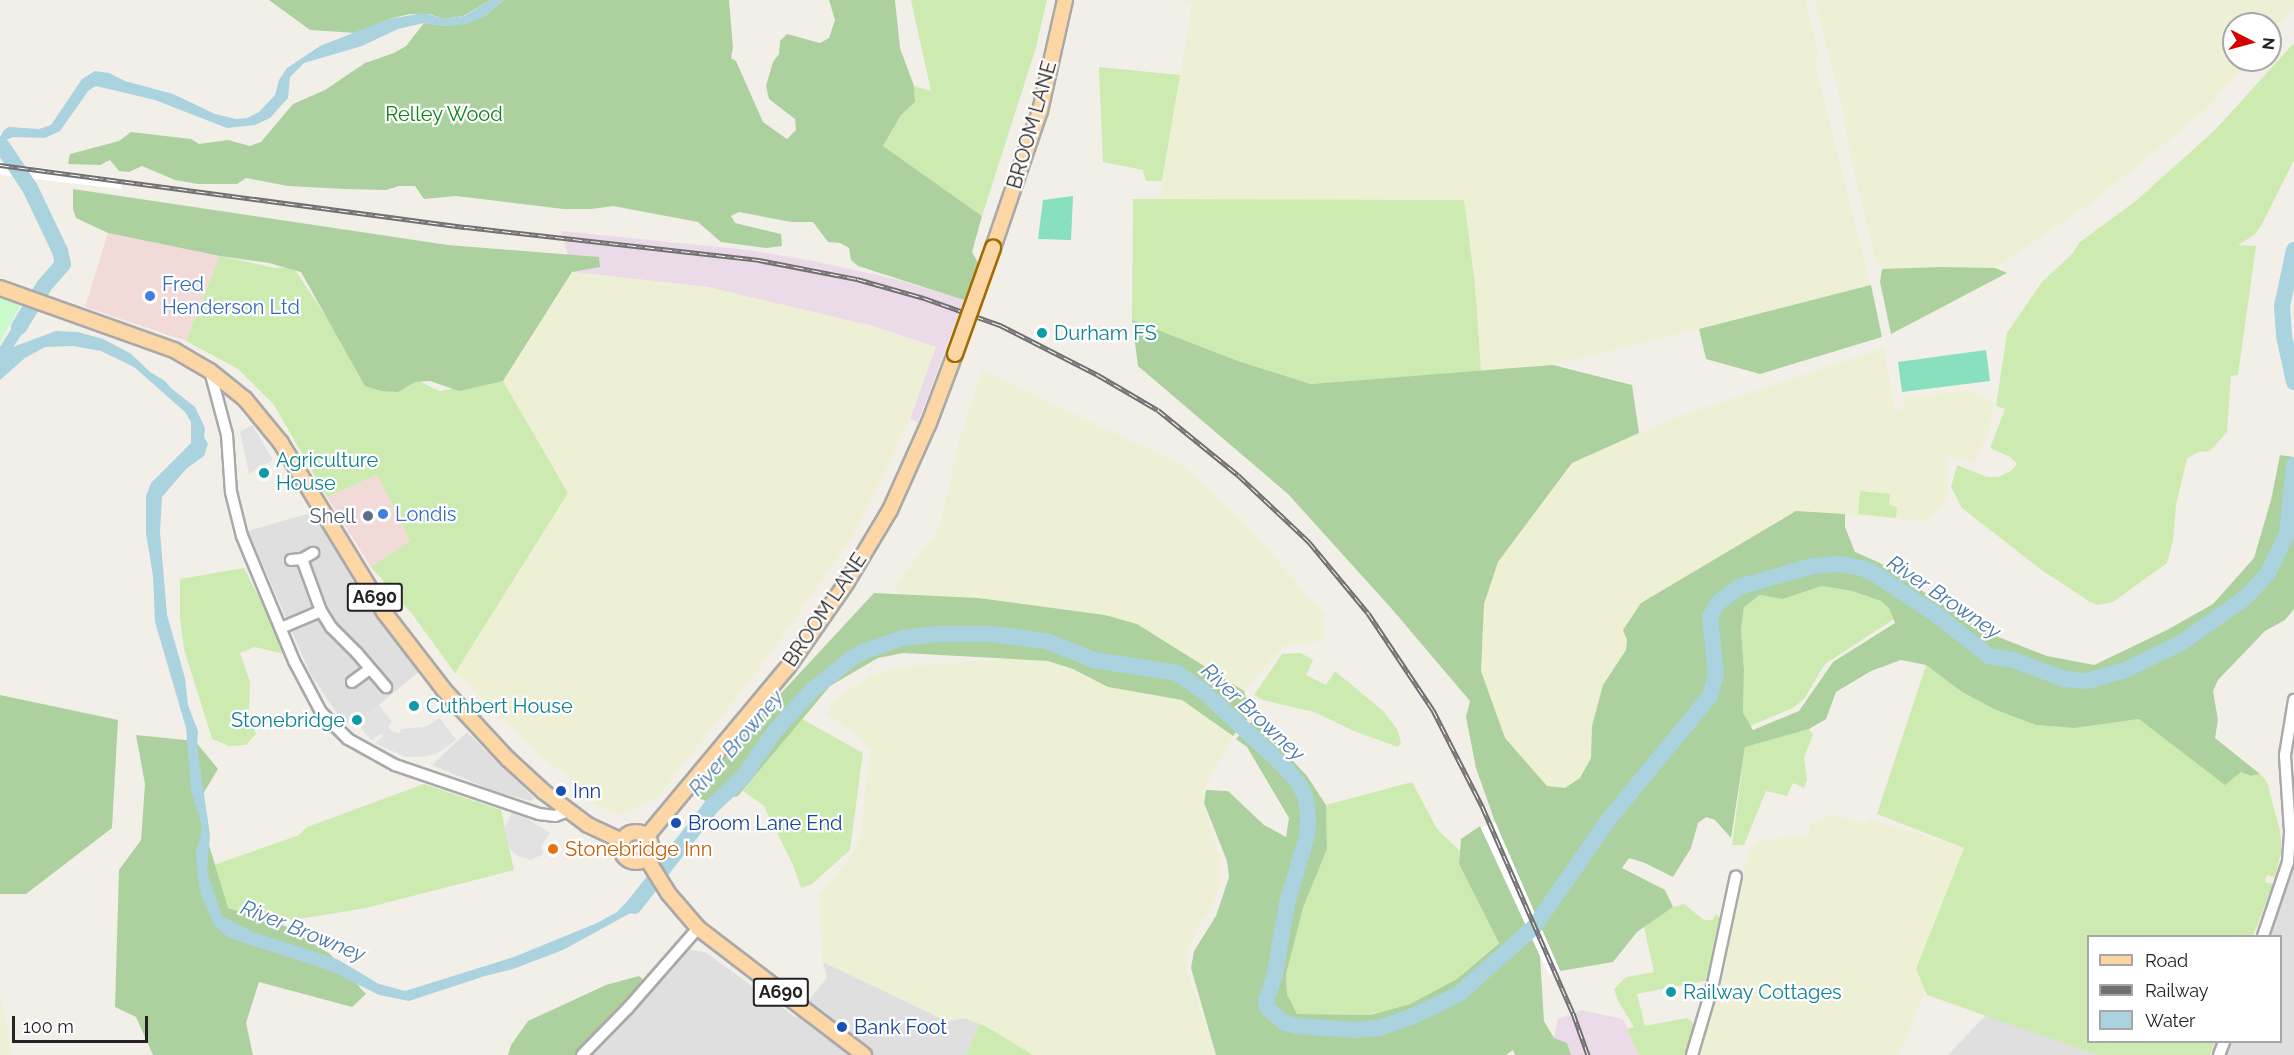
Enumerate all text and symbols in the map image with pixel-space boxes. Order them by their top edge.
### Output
north arrow [2222,12,2282,72]
text: N [2258,37,2278,51]
street label: BROOM LANE [1002,58,1062,192]
park label: Relley Wood [385,102,503,126]
place label: Fred Henderson Ltd [162,272,300,319]
marker: Fred Henderson Ltd [143,289,157,303]
place label: Durham FS [1054,321,1157,345]
marker: Durham FS [1035,326,1049,340]
place label: Agriculture House [276,449,378,496]
marker: Agriculture House [257,466,271,480]
place label: Londis [395,502,456,526]
place label: Shell [310,504,356,528]
marker: Londis [376,507,390,521]
marker: Shell [361,509,375,523]
street label: BROOM LANE [778,549,872,671]
water label: River Browney [1882,550,2006,644]
road number: A690 [346,582,404,612]
water label: River Browney [1196,658,1310,766]
water label: River Browney [683,685,789,801]
place label: Cuthbert House [426,694,573,718]
marker: Cuthbert House [407,699,421,713]
place label: Stonebridge [231,708,345,732]
marker: Stonebridge [350,713,364,727]
place label: Inn [573,779,601,803]
marker: Inn [554,784,568,798]
place label: Broom Lane End [688,811,843,835]
marker: Broom Lane End [669,816,683,830]
place label: Stonebridge Inn [565,837,712,861]
marker: Stonebridge Inn [546,842,560,856]
water label: River Browney [237,895,369,967]
legend [2087,935,2282,1043]
text: Road [2145,950,2188,971]
road number: A690 [752,977,810,1007]
place label: Railway Cottages [1683,980,1842,1004]
text: Railway [2145,980,2209,1001]
marker: Railway Cottages [1664,985,1678,999]
scale bar [15,1004,152,1042]
text: Water [2145,1010,2195,1031]
place label: Bank Foot [854,1015,947,1039]
text: 100 m [23,1016,74,1037]
marker: Bank Foot [835,1020,849,1034]

